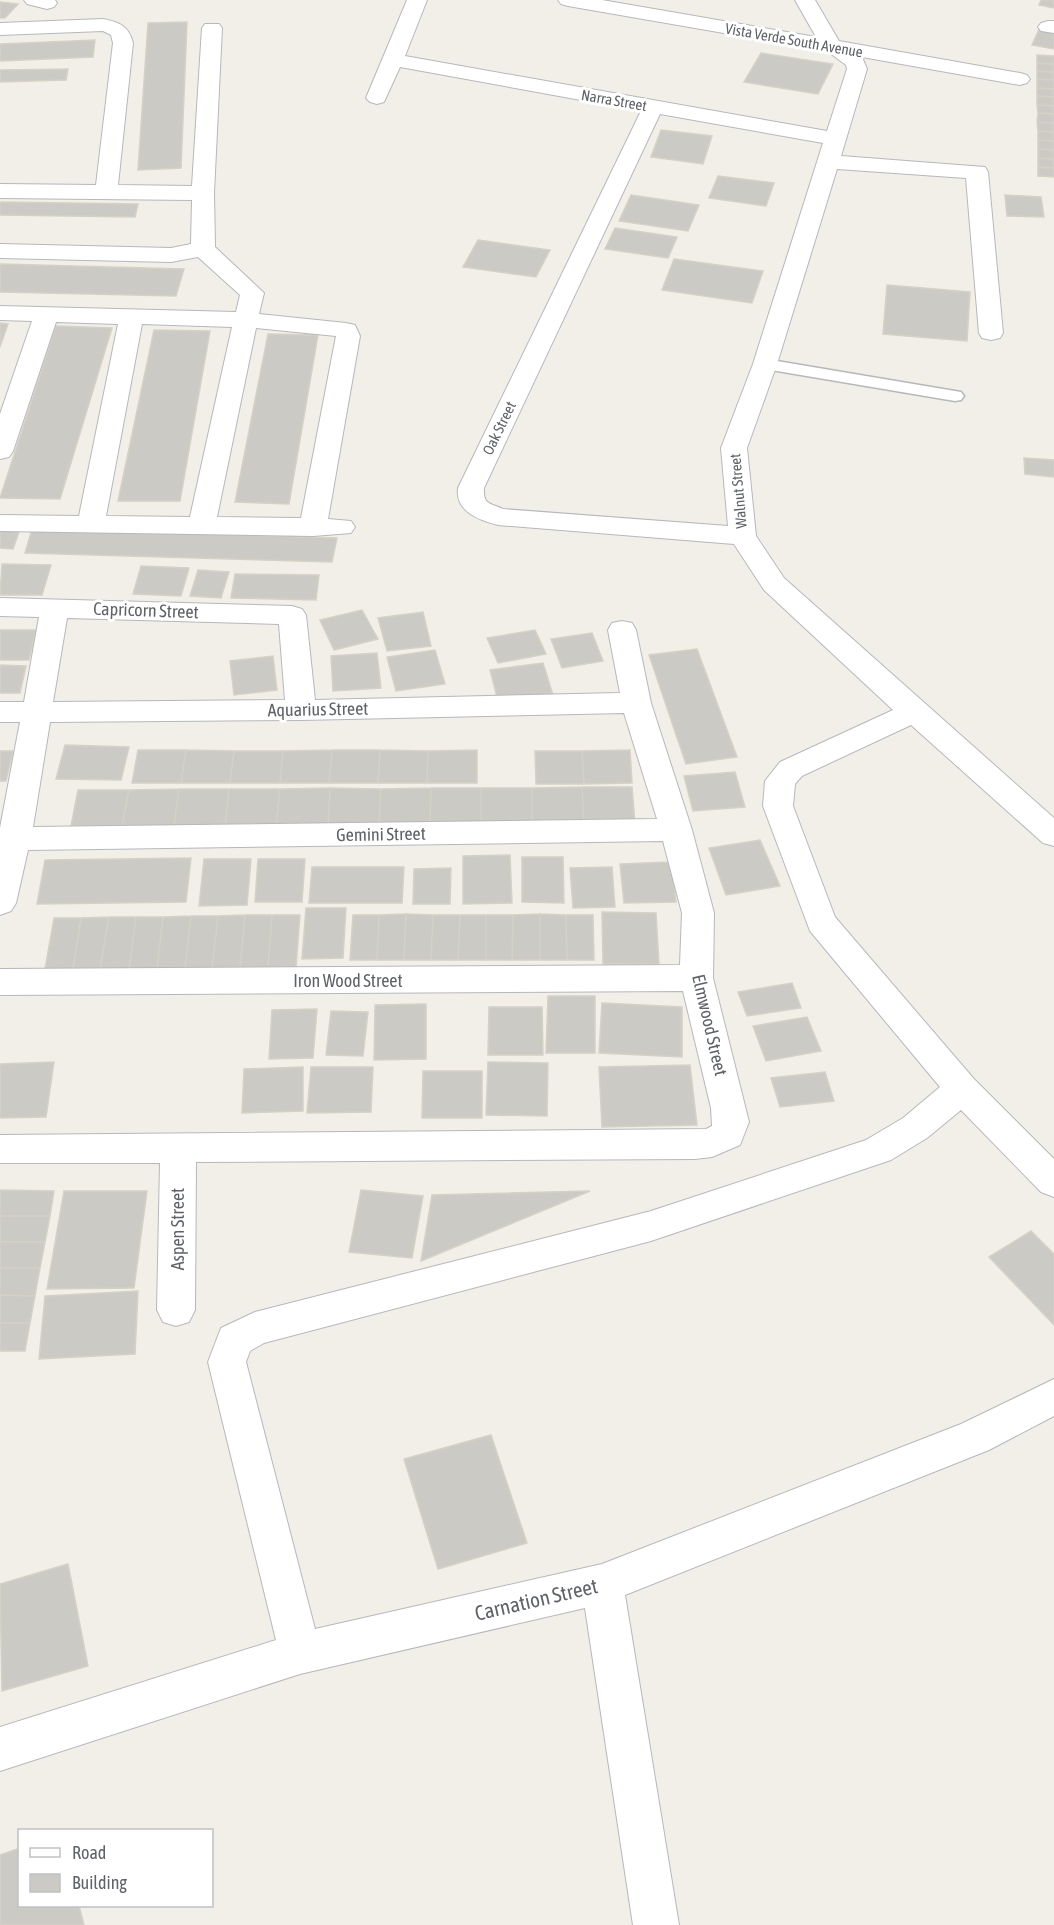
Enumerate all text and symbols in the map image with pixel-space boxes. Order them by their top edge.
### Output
street label: Vista Verde South Avenue [724,20,864,60]
street label: Narra Street [580,86,648,114]
street label: Oak Street [479,399,519,457]
street label: Walnut Street [726,453,750,529]
street label: Capricorn Street [93,598,199,622]
street label: Aquarius Street [267,698,369,720]
street label: Gemini Street [336,823,426,845]
street label: Iron Wood Street [293,970,403,991]
street label: Elmwood Street [688,972,732,1078]
street label: Aspen Street [167,1188,188,1270]
street label: Carnation Street [472,1573,600,1625]
legend [18,1829,213,1907]
text: Road [72,1842,106,1863]
text: Building [72,1872,127,1893]

